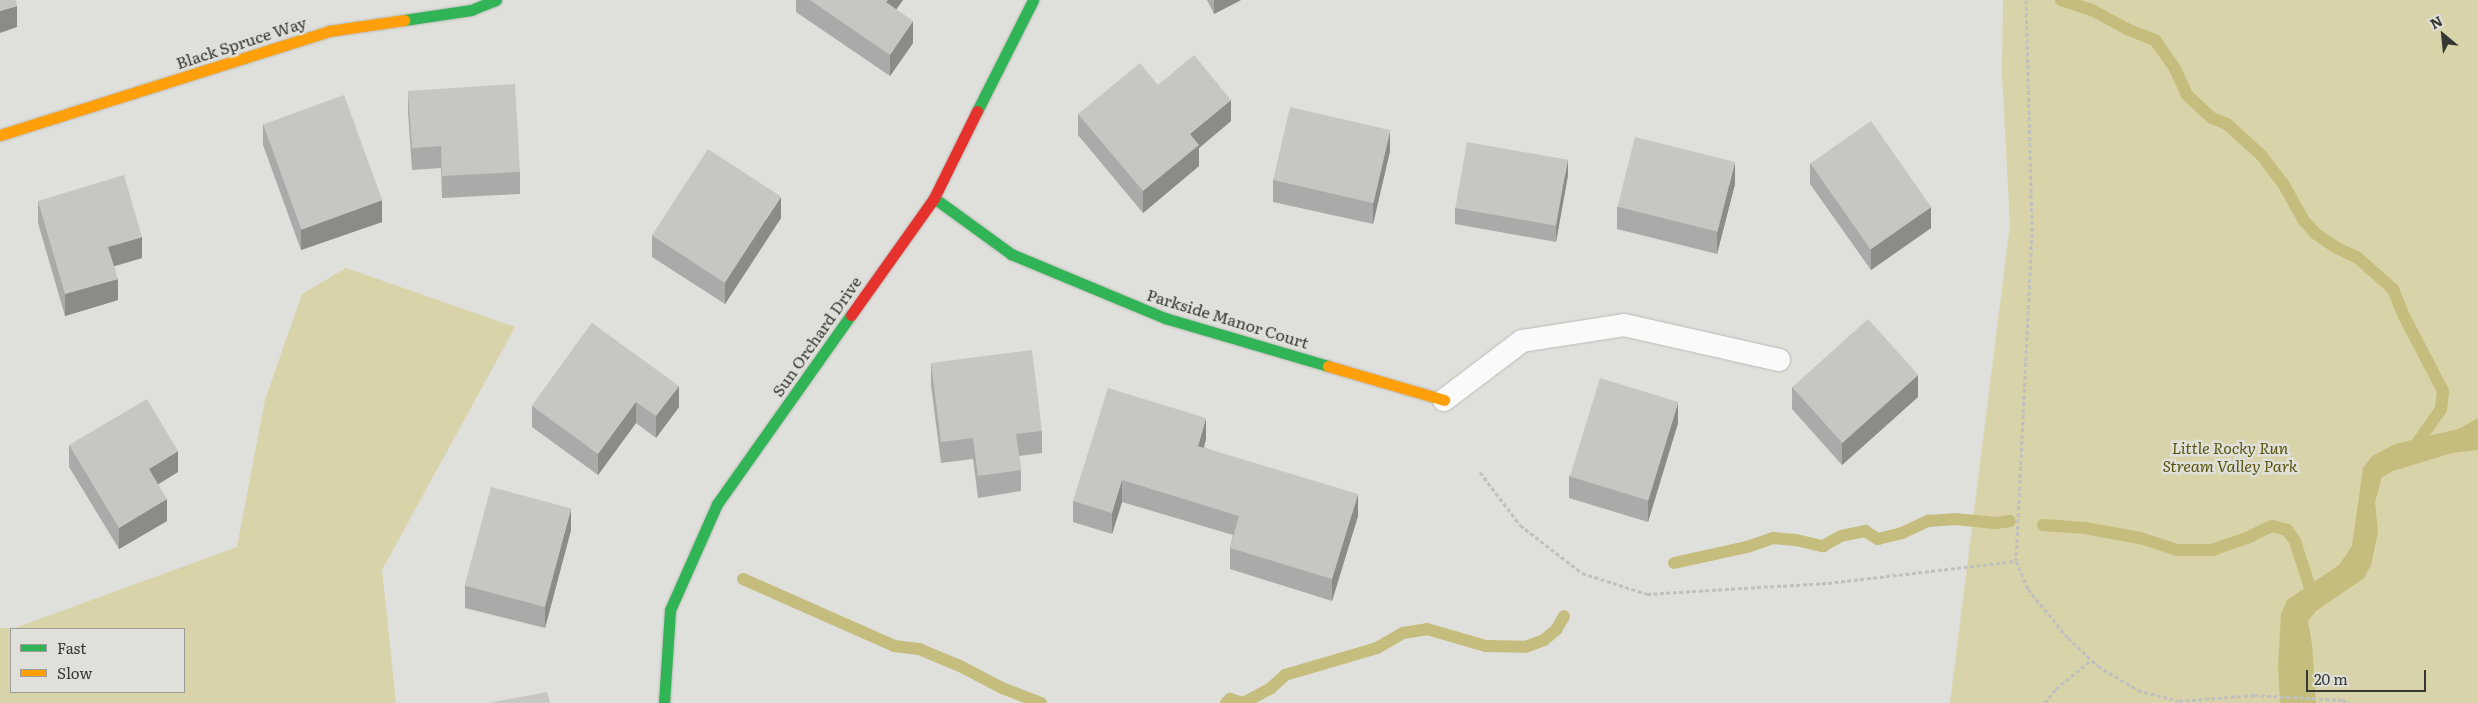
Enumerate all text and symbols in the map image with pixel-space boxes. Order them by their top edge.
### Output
north arrow [2418,10,2468,60]
text: N [2426,10,2446,33]
street label: Black Spruce Way [173,12,309,72]
street label: Sun Orchard Drive [767,272,865,400]
street label: Parkside Manor Court [1145,284,1311,352]
park label: Little Rocky Run Stream Valley Park [2162,437,2298,475]
legend [10,628,185,693]
text: Fast [57,636,86,659]
scale bar [2308,660,2428,692]
text: Slow [57,661,92,684]
text: 20 m [2314,667,2348,690]

